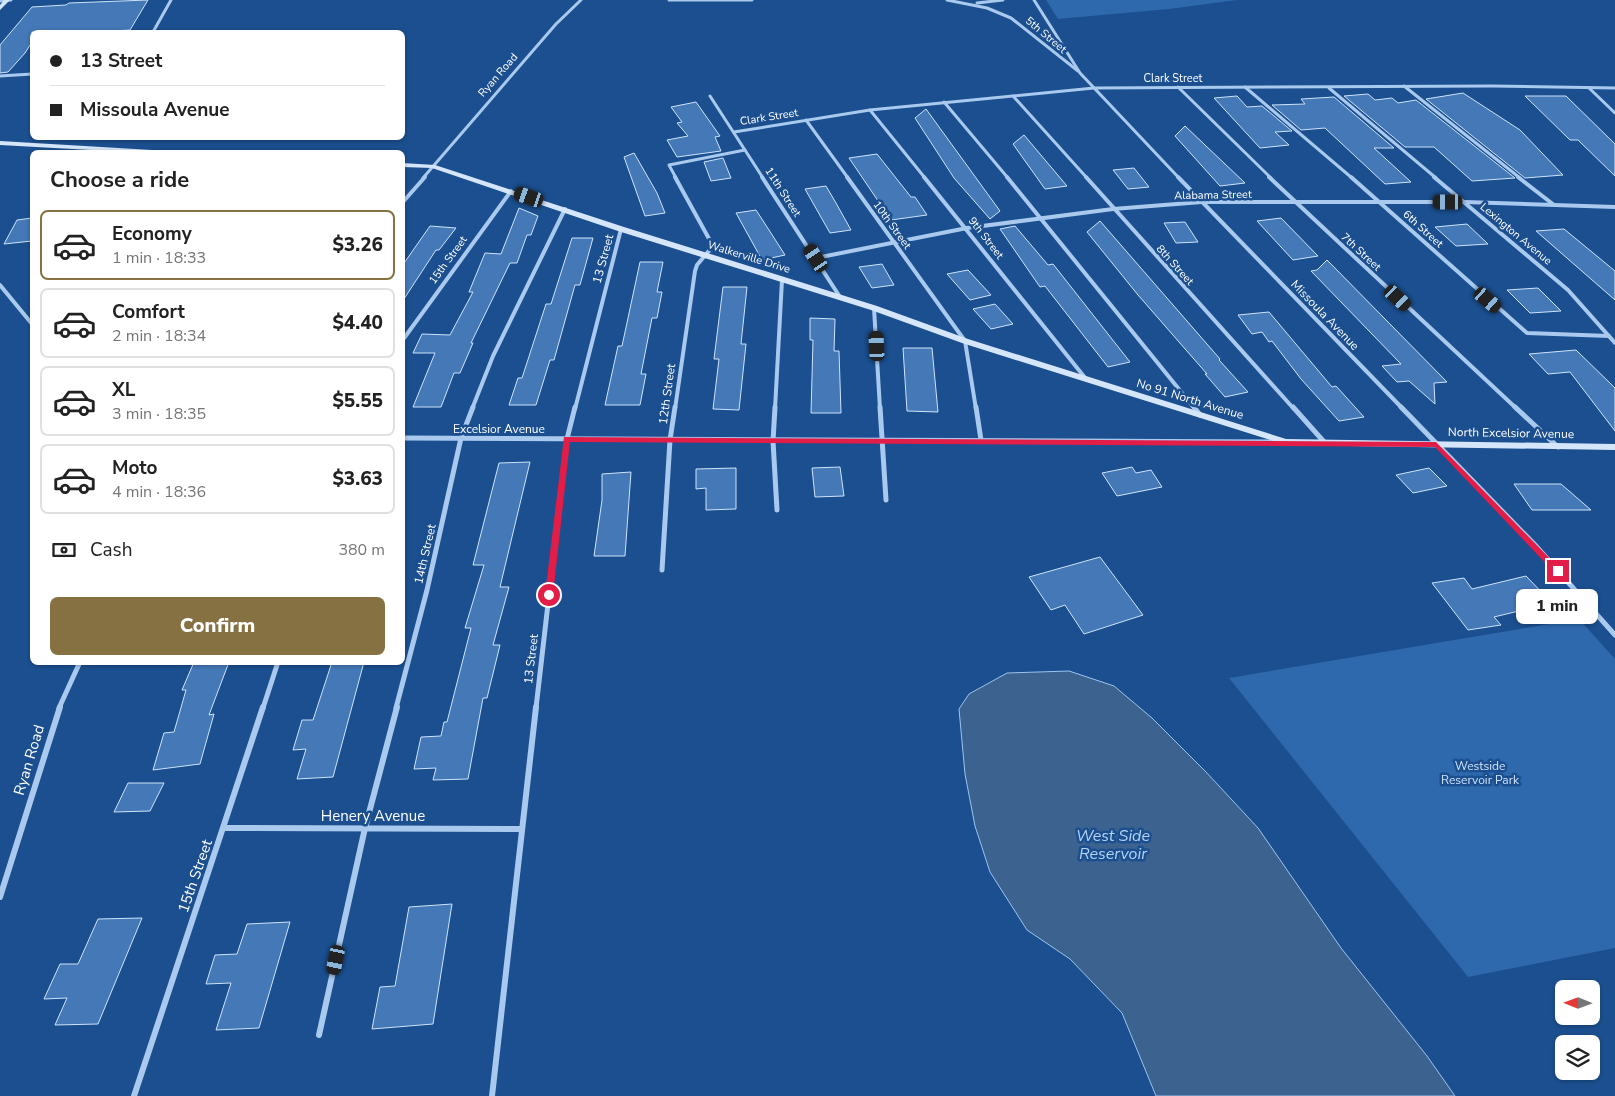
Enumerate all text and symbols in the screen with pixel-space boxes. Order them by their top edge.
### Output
street label: 5th Street [1022,13,1070,57]
text: 13 Street [80,48,162,74]
street label: Ryan Road [475,50,521,100]
street label: Clark Street [1144,71,1203,86]
text: Missoula Avenue [80,97,230,123]
street label: Clark Street [739,105,799,129]
street label: 11th Street [761,164,805,220]
text: Choose a ride [50,165,189,195]
car [512,185,545,209]
street label: Alabama Street [1174,187,1252,203]
car [1433,195,1463,210]
street label: 10th Street [869,198,915,252]
street label: Lexington Avenue [1477,200,1555,268]
street label: 6th Street [1400,207,1447,251]
street label: 9th Street [965,214,1007,262]
text: Economy [112,221,192,247]
icon: car [52,223,97,268]
street label: 7th Street [1338,230,1384,274]
text: $3.26 [332,232,383,258]
street label: 13 Street [589,232,617,285]
street label: 15th Street [425,233,471,287]
street label: Walkerville Drive [706,237,792,277]
car [801,241,830,275]
street label: 8th Street [1153,242,1197,289]
text: 1 min · 18:33 [112,247,206,269]
street label: Missoula Avenue [1287,276,1363,354]
car [1381,282,1414,314]
car [1471,284,1504,316]
text: Comfort [112,299,185,325]
icon: car [52,301,97,346]
text: $4.40 [332,310,383,336]
text: 2 min · 18:34 [112,325,206,347]
car [868,331,885,361]
street label: 12th Street [655,362,679,425]
street label: No 91 North Avenue [1134,375,1246,423]
text: XL [112,377,135,403]
icon: car [52,379,97,424]
text: $5.55 [332,388,383,414]
text: 3 min · 18:35 [112,403,206,425]
street label: Excelsior Avenue [453,421,545,437]
street label: North Excelsior Avenue [1448,424,1574,442]
text: Moto [112,455,158,481]
icon: car [52,457,97,502]
text: $3.63 [332,466,383,492]
text: 4 min · 18:36 [112,481,206,503]
street label: 14th Street [410,522,440,586]
icon: cash [50,536,78,564]
text: Cash [90,537,132,563]
text: 380 m [338,539,385,561]
route end [1547,560,1569,582]
route start [538,584,560,606]
callout: 1 min [1517,588,1599,624]
text: 1 min [1536,595,1578,617]
button: Confirm [50,597,385,655]
street label: 13 Street [520,632,542,685]
street label: Ryan Road [9,722,49,798]
park label: Westside Reservoir Park [1441,758,1520,788]
street label: Henery Avenue [321,806,425,826]
water label: West Side Reservoir [1076,825,1150,865]
street label: 15th Street [173,836,217,915]
car [325,944,346,976]
north arrow [1555,980,1600,1025]
map controls [1555,980,1600,1080]
button: layers [1555,1035,1600,1080]

